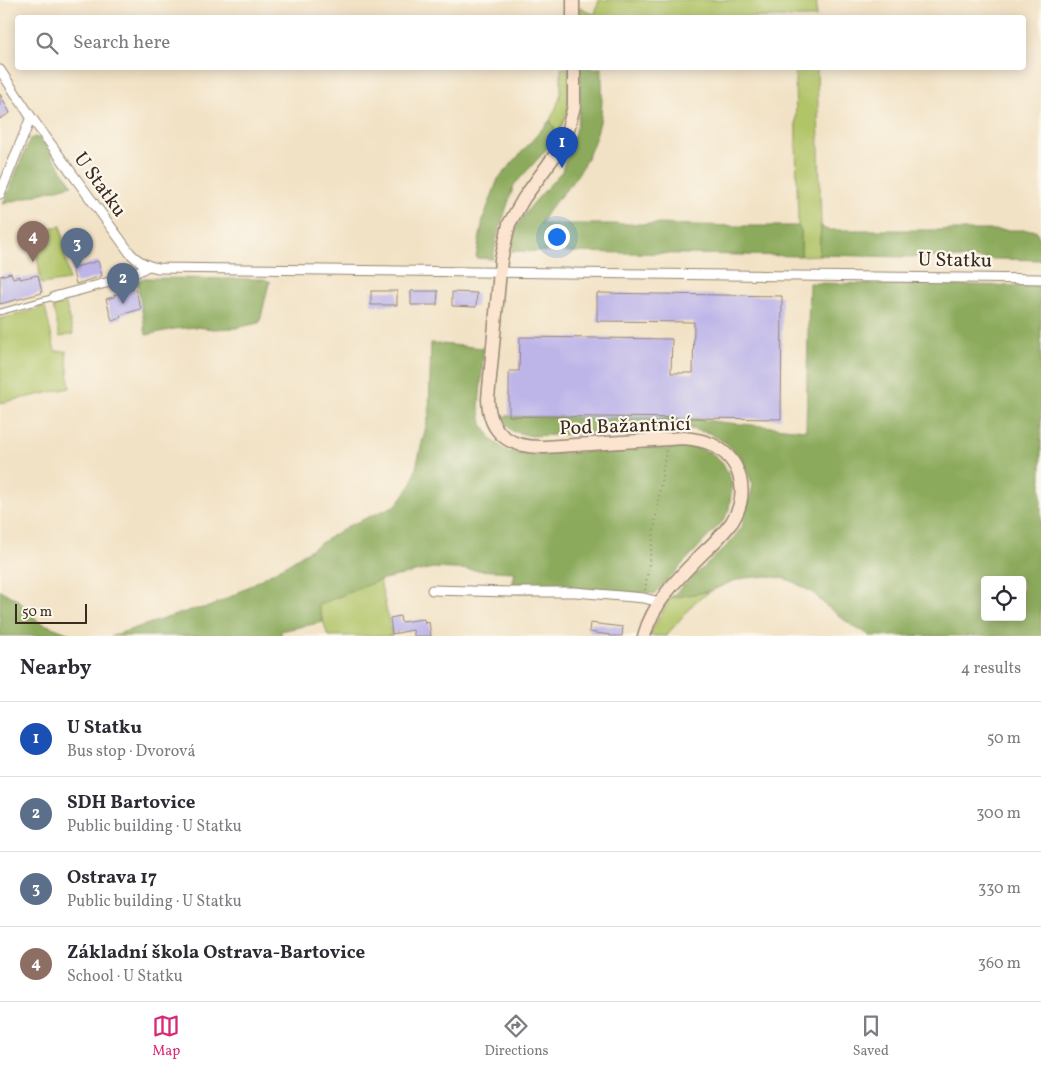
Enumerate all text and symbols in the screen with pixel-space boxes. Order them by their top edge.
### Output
search box [15,15,1026,70]
icon: search [33,29,61,57]
text: Search here [73,30,170,56]
pin: 1 [546,127,578,168]
street label: U Statku [66,147,133,224]
pin: 4 [17,221,49,262]
your location [544,224,570,250]
pin: 3 [61,228,93,269]
street label: U Statku [918,246,992,276]
pin: 2 [107,263,139,304]
street label: Pod Bažantnicí [559,411,691,443]
map controls [981,576,1026,621]
button: locate [981,576,1026,621]
scale bar [15,601,88,624]
text: 50 m [22,603,52,622]
text: Nearby [20,654,91,683]
text: 4 results [961,658,1021,680]
text: U Statku [67,715,142,741]
text: 1 [33,728,39,750]
text: 50 m [987,728,1021,750]
text: Bus stop · Dvorová [67,741,196,763]
text: SDH Bartovice [67,790,196,816]
text: 2 [32,803,40,825]
text: 300 m [976,803,1021,825]
text: Public building · U Statku [67,816,242,838]
text: Ostrava 17 [67,865,157,891]
text: 3 [32,878,40,900]
text: 330 m [978,878,1021,900]
text: Public building · U Statku [67,891,242,913]
text: Základní škola Ostrava-Bartovice [67,940,365,966]
text: 4 [31,953,41,975]
text: 360 m [978,953,1021,975]
text: School · U Statku [67,966,183,988]
tab: Map [152,1012,180,1061]
tab: Directions [484,1012,549,1061]
tab: Saved [853,1012,889,1061]

